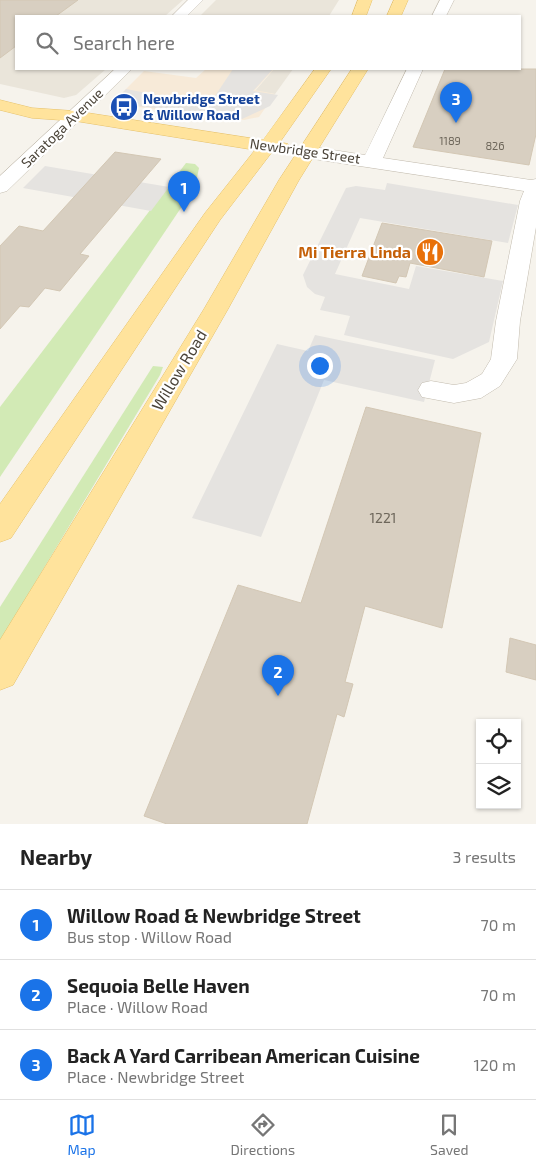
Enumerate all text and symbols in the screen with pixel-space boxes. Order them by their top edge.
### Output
search box [15,15,521,70]
icon: search [33,29,61,57]
text: Search here [73,31,175,54]
pin: 3 [440,82,472,123]
street label: Saratoga Avenue [17,84,106,171]
place label: Newbridge Street & Willow Road [143,90,260,123]
bus stop icon: Newbridge Street & Willow Road [109,92,139,122]
street label: Newbridge Street [249,134,361,167]
house number: 1189 [439,134,461,147]
house number: 826 [485,139,505,152]
pin: 1 [168,171,200,212]
restaurant icon: Mi Tierra Linda [415,237,445,267]
place label: Mi Tierra Linda [298,242,411,261]
street label: Willow Road [147,326,210,414]
your location [307,353,333,379]
house number: 1221 [370,509,396,526]
pin: 2 [262,655,294,696]
map controls [476,719,521,809]
button: locate [476,719,521,764]
button: layers [476,764,521,809]
text: Nearby [20,844,92,869]
text: 3 results [453,847,516,866]
text: Willow Road & Newbridge Street [67,904,361,927]
text: 1 [33,915,39,934]
text: 70 m [481,915,516,934]
text: Bus stop · Willow Road [67,927,232,946]
text: Sequoia Belle Haven [67,974,250,997]
text: 2 [31,985,41,1004]
text: 70 m [481,985,516,1004]
text: Place · Willow Road [67,997,208,1016]
text: Back A Yard Carribean American Cuisine [67,1044,420,1067]
text: 3 [31,1055,41,1074]
text: 120 m [473,1055,516,1074]
text: Place · Newbridge Street [67,1067,244,1086]
tab: Map [67,1111,96,1158]
tab: Directions [231,1111,295,1158]
tab: Saved [430,1111,469,1158]

